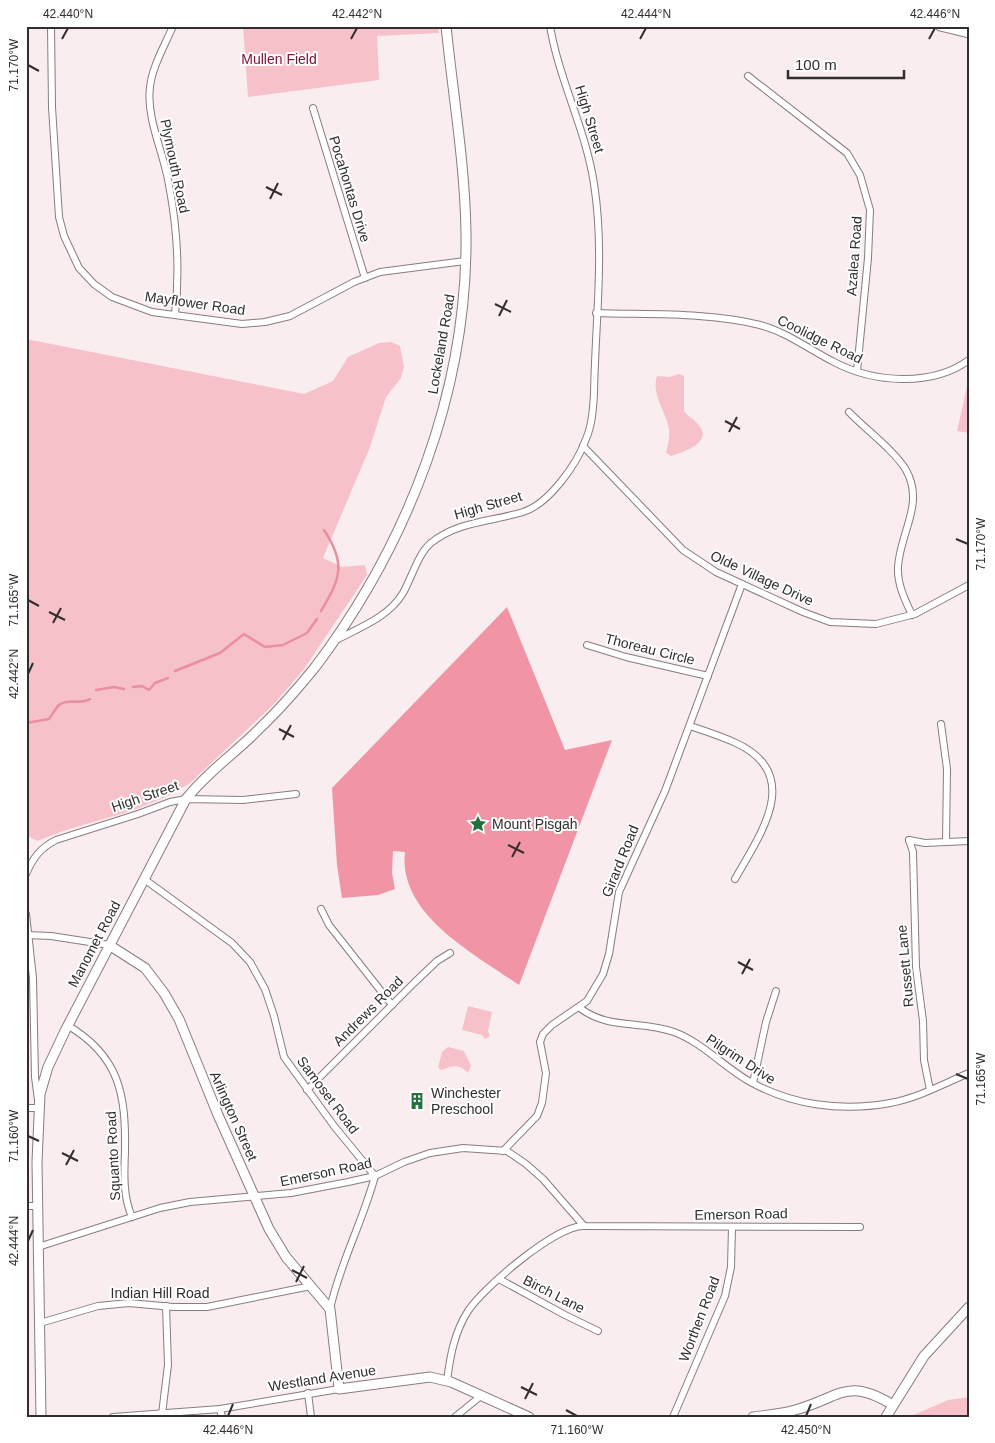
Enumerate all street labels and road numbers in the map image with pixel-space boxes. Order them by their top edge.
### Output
street label: High Street [572,83,608,155]
street label: Plymouth Road [157,118,193,214]
street label: Pocahontas Drive [326,134,374,244]
street label: Azalea Road [843,215,865,297]
street label: Mayflower Road [144,288,246,318]
street label: Lockeland Road [424,293,458,395]
street label: Coolidge Road [775,312,865,366]
street label: High Street [452,488,524,522]
street label: Olde Village Drive [708,547,816,609]
street label: Thoreau Circle [604,630,697,668]
street label: High Street [109,777,181,815]
street label: Girard Road [598,823,642,899]
street label: Manomet Road [64,898,124,990]
street label: Russett Lane [893,924,917,1008]
street label: Andrews Road [330,973,406,1049]
street label: Pilgrim Drive [703,1031,779,1087]
street label: Samoset Road [294,1053,362,1137]
street label: Arlington Street [207,1069,261,1163]
street label: Squanto Road [103,1111,123,1201]
street label: Emerson Road [279,1154,373,1190]
street label: Emerson Road [694,1205,788,1223]
street label: Birch Lane [521,1272,588,1316]
street label: Worthen Road [675,1274,723,1364]
street label: Indian Hill Road [111,1285,209,1301]
street label: Westland Avenue [267,1362,377,1394]

